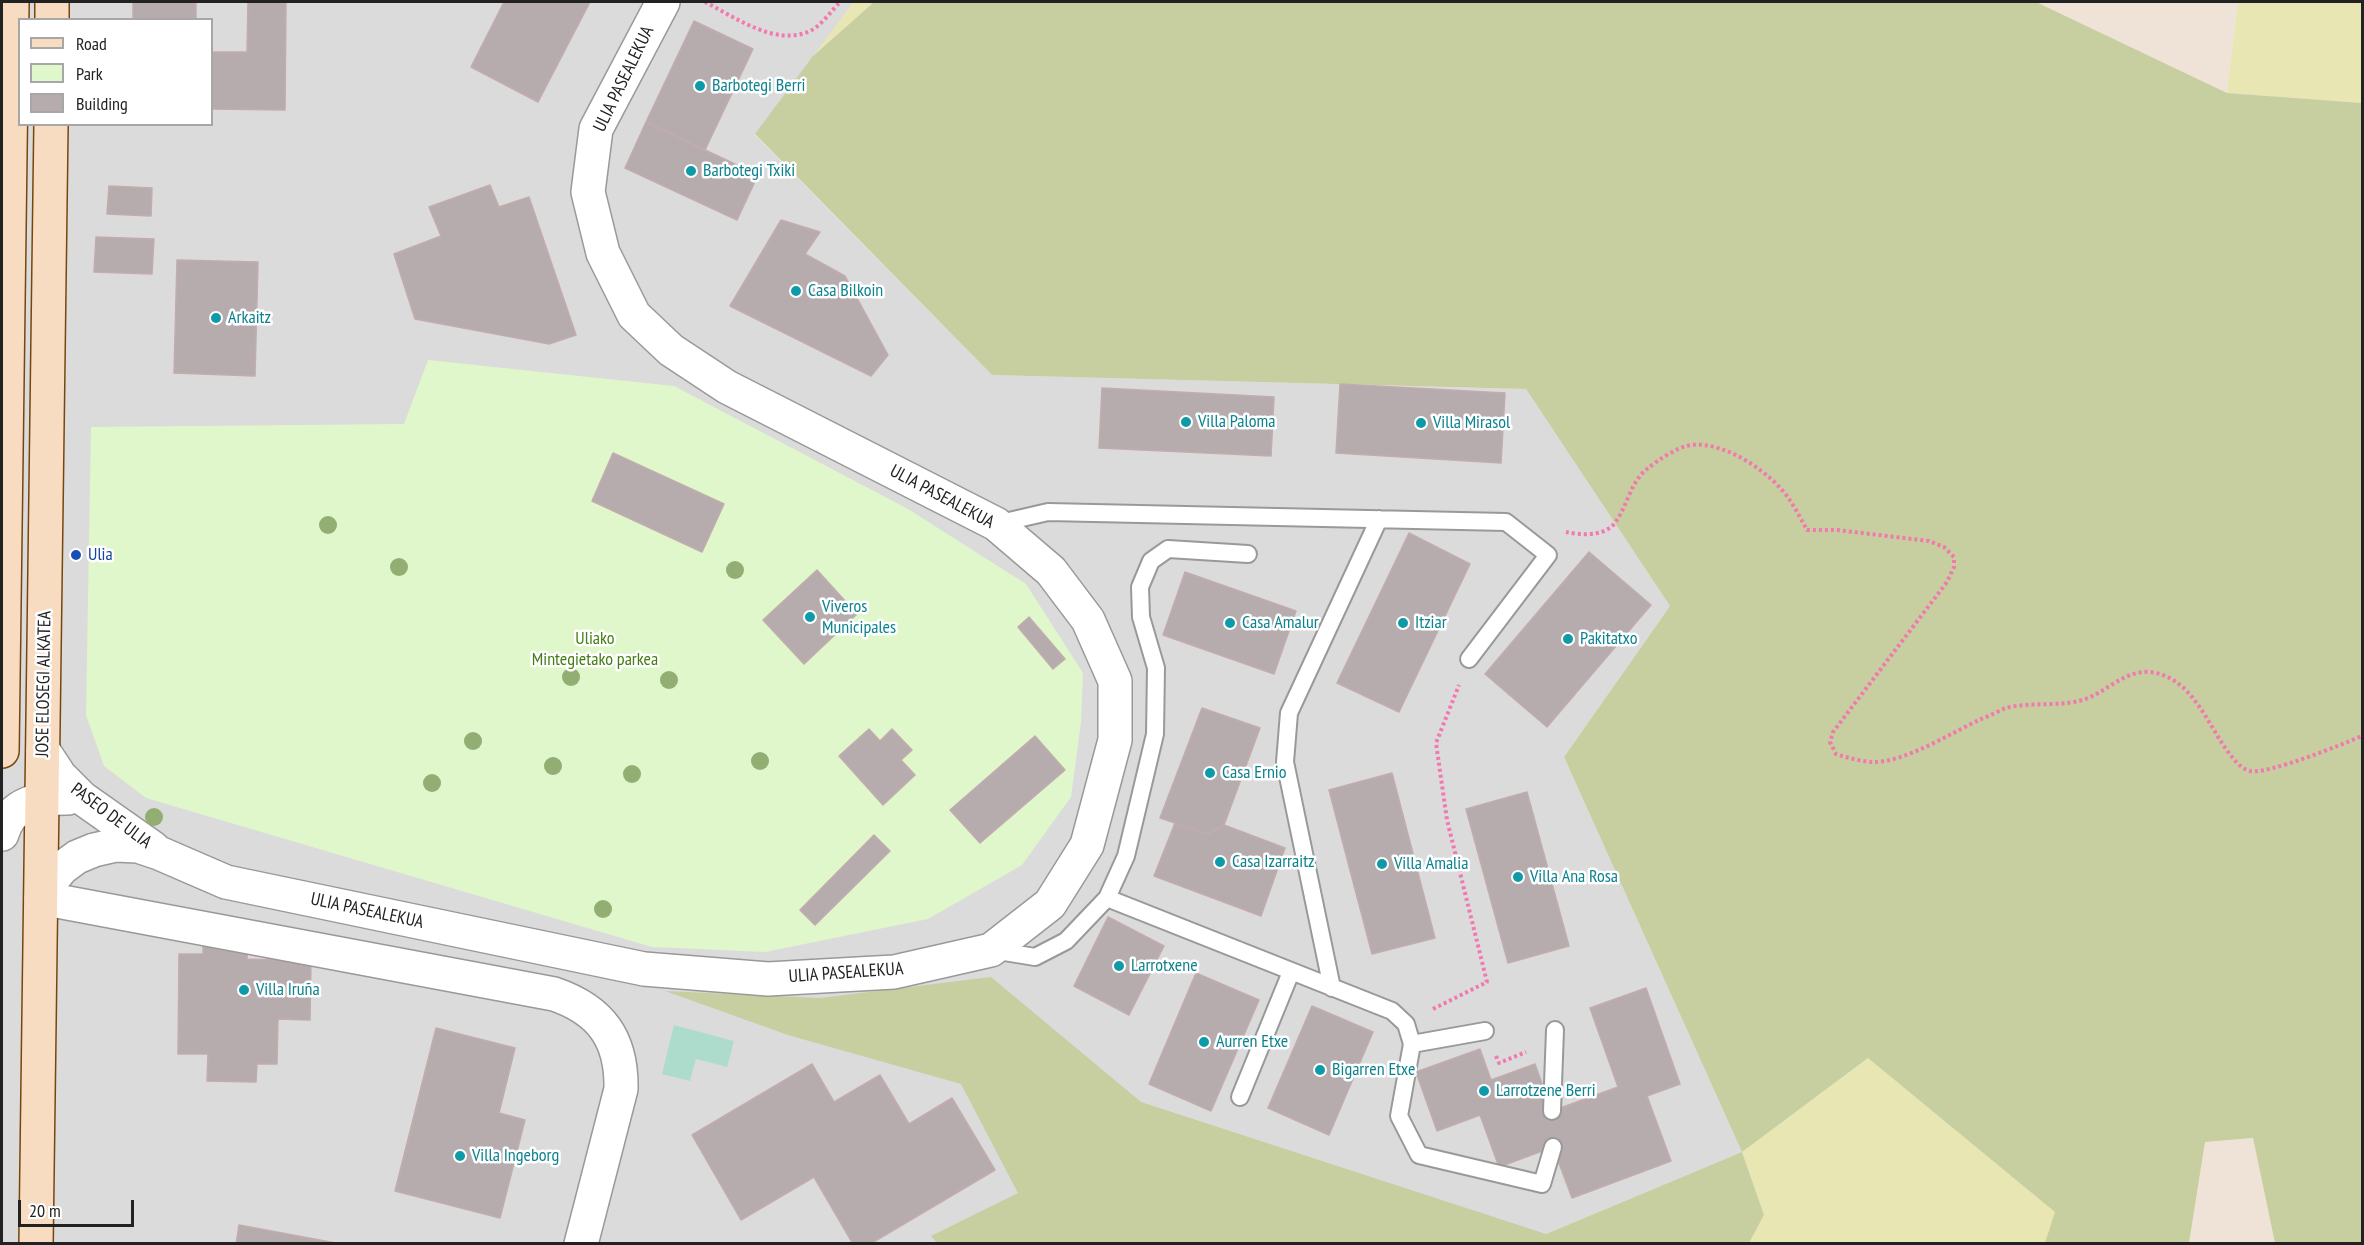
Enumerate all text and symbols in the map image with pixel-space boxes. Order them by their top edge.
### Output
legend [18,18,213,126]
street label: ULIA PASEALEKUA [589,23,659,135]
text: Road [76,32,107,55]
text: Park [76,62,103,85]
place label: Barbotegi Berri [712,75,805,97]
marker: Barbotegi Berri [693,79,707,93]
text: Building [76,92,128,115]
place label: Barbotegi Txiki [703,160,795,182]
marker: Barbotegi Txiki [684,164,698,178]
place label: Casa Bilkoin [808,280,883,302]
marker: Casa Bilkoin [789,284,803,298]
place label: Arkaitz [228,307,271,329]
marker: Arkaitz [209,311,223,325]
place label: Villa Paloma [1198,411,1275,433]
place label: Villa Mirasol [1433,412,1510,434]
marker: Villa Paloma [1179,415,1193,429]
marker: Villa Mirasol [1414,416,1428,430]
street label: ULIA PASEALEKUA [886,460,998,534]
place label: Ulia [88,544,113,566]
marker: Ulia [69,548,83,562]
place label: Viveros Municipales [822,596,896,638]
marker: Viveros Municipales [803,610,817,624]
street label: JOSE ELOSEGI ALKATEA [32,611,56,757]
place label: Casa Amalur [1242,612,1319,634]
place label: Itziar [1415,612,1447,634]
marker: Casa Amalur [1223,616,1237,630]
marker: Itziar [1396,616,1410,630]
park label: Uliako Mintegietako parkea [532,628,658,670]
place label: Pakitatxo [1580,628,1637,650]
marker: Pakitatxo [1561,632,1575,646]
place label: Casa Ernio [1222,762,1287,784]
marker: Casa Ernio [1203,766,1217,780]
street label: PASEO DE ULIA [66,779,156,853]
place label: Casa Izarraitz [1232,851,1315,873]
place label: Villa Amalia [1394,853,1468,875]
marker: Casa Izarraitz [1213,855,1227,869]
marker: Villa Amalia [1375,857,1389,871]
place label: Villa Ana Rosa [1530,866,1618,888]
marker: Villa Ana Rosa [1511,870,1525,884]
street label: ULIA PASEALEKUA [309,888,425,934]
place label: Larrotxene [1131,955,1198,977]
street label: ULIA PASEALEKUA [788,958,904,988]
marker: Larrotxene [1112,959,1126,973]
place label: Villa Iruña [256,979,320,1001]
marker: Villa Iruña [237,983,251,997]
place label: Aurren Etxe [1216,1031,1288,1053]
marker: Aurren Etxe [1197,1035,1211,1049]
place label: Bigarren Etxe [1332,1059,1415,1081]
marker: Bigarren Etxe [1313,1063,1327,1077]
place label: Larrotzene Berri [1496,1080,1596,1102]
marker: Larrotzene Berri [1477,1084,1491,1098]
place label: Villa Ingeborg [472,1145,559,1167]
marker: Villa Ingeborg [453,1149,467,1163]
scale bar [21,1188,136,1226]
text: 20 m [29,1199,61,1222]

